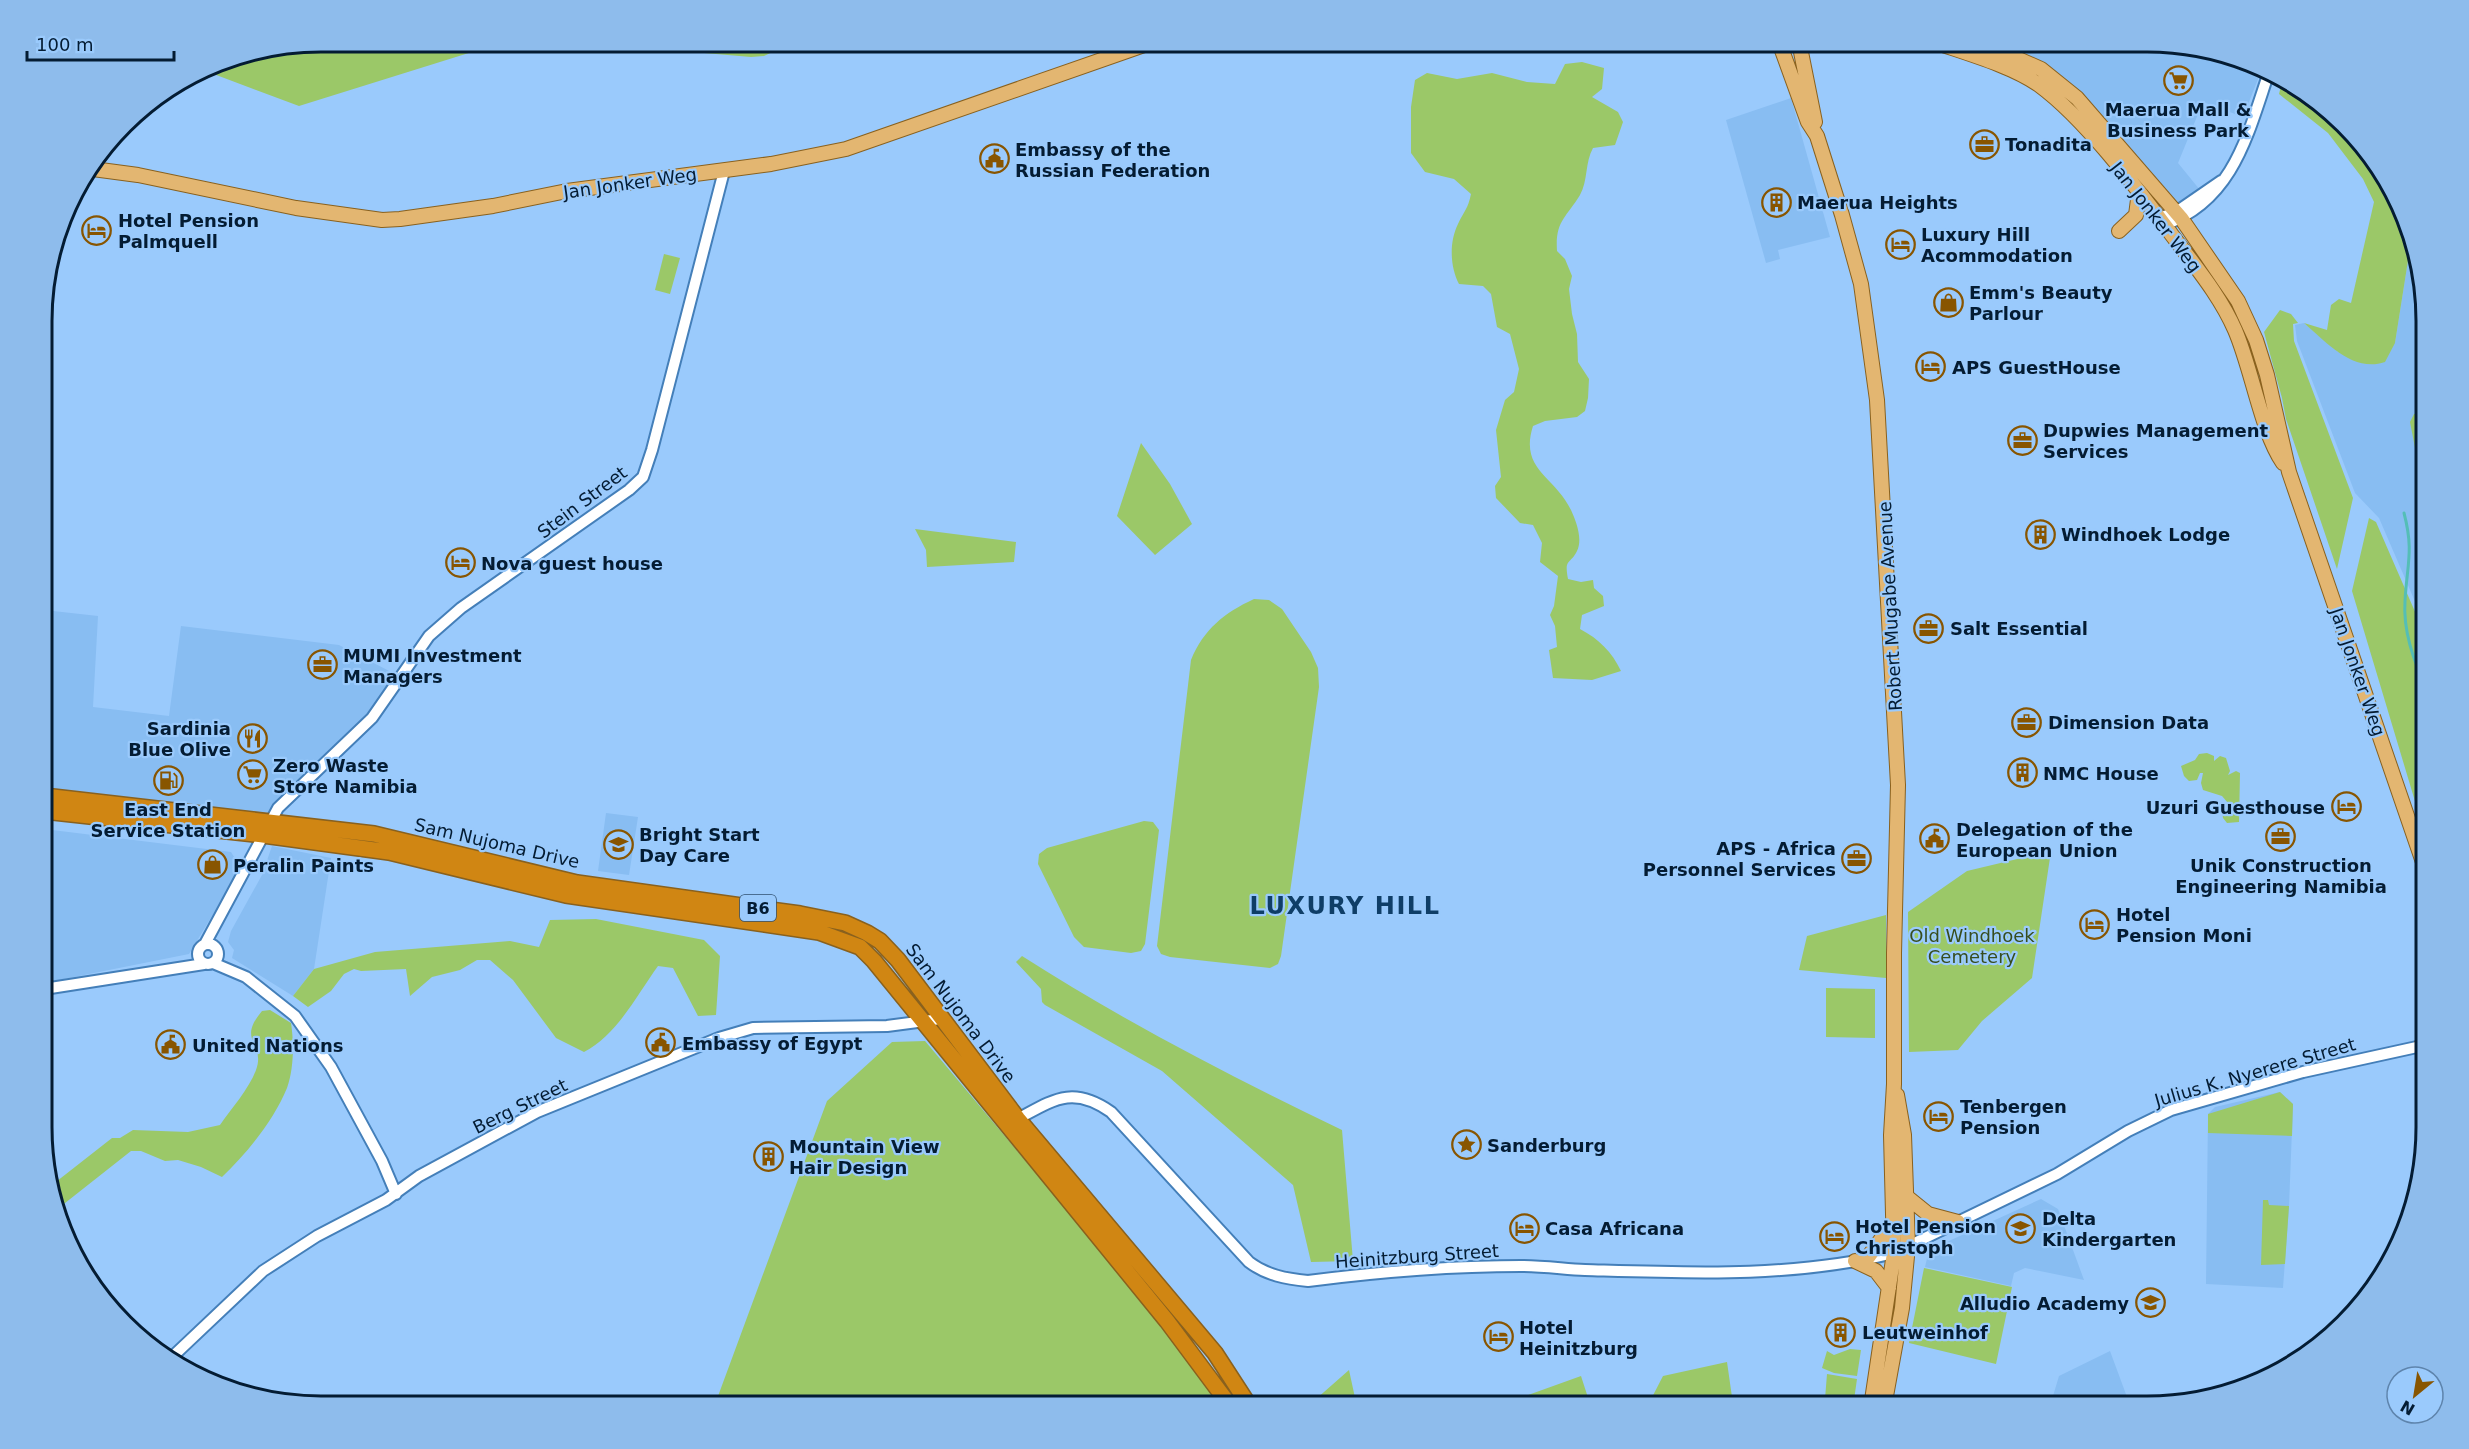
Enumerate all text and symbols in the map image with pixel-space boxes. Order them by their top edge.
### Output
scale bar [27,24,174,62]
text: 100 m [36,34,94,55]
supermarket icon: Maerua Mall & Business Park [2162,64,2194,96]
place label: Maerua Mall & Business Park [2105,99,2251,141]
office icon: Tonadita [1968,128,2000,160]
place label: Tonadita [2005,134,2092,155]
place label: Embassy of the Russian Federation [1015,139,1210,181]
public building icon: Embassy of the Russian Federation [978,143,1010,175]
street label: Jan Jonker Weg [2106,157,2206,276]
street label: Jan Jonker Weg [561,163,698,203]
building icon: Maerua Heights [1760,186,1792,218]
place label: Maerua Heights [1797,192,1958,213]
place label: Hotel Pension Palmquell [118,210,259,252]
hotel icon: Hotel Pension Palmquell [81,214,113,246]
place label: Luxury Hill Acommodation [1921,224,2073,266]
hotel icon: Luxury Hill Acommodation [1884,228,1916,260]
place label: Emm's Beauty Parlour [1969,282,2113,324]
shop icon: Emm's Beauty Parlour [1932,286,1964,318]
hotel icon: APS GuestHouse [1915,351,1947,383]
place label: APS GuestHouse [1952,357,2121,378]
place label: Dupwies Management Services [2043,420,2269,462]
office icon: Dupwies Management Services [2006,424,2038,456]
street label: Stein Street [533,462,631,542]
street label: Robert Mugabe Avenue [1874,501,1906,711]
building icon: Windhoek Lodge [2024,518,2056,550]
place label: Windhoek Lodge [2061,524,2230,545]
hotel icon: Nova guest house [444,547,476,579]
place label: Nova guest house [481,553,663,574]
street label: Jan Jonker Weg [2326,604,2390,739]
office icon: Salt Essential [1913,612,1945,644]
place label: Salt Essential [1950,618,2088,639]
place label: MUMI Investment Managers [343,645,522,687]
office icon: MUMI Investment Managers [306,649,338,681]
office icon: Dimension Data [2011,706,2043,738]
place label: Dimension Data [2048,712,2209,733]
place label: Sardinia Blue Olive [128,718,231,760]
restaurant icon: Sardinia Blue Olive [236,722,268,754]
place label: Zero Waste Store Namibia [273,755,418,797]
building icon: NMC House [2006,757,2038,789]
supermarket icon: Zero Waste Store Namibia [236,759,268,791]
place label: NMC House [2043,763,2159,784]
fuel station icon: East End Service Station [152,764,184,796]
hotel icon: Uzuri Guesthouse [2330,791,2362,823]
place label: Uzuri Guesthouse [2146,797,2325,818]
place label: East End Service Station [91,799,245,841]
street label: Sam Nujoma Drive [412,814,582,872]
place label: Delegation of the European Union [1956,819,2133,861]
office icon: Unik Construction Engineering Namibia [2265,820,2297,852]
public building icon: Delegation of the European Union [1919,823,1951,855]
place label: Bright Start Day Care [639,824,760,866]
school or university icon: Bright Start Day Care [602,828,634,860]
place label: APS - Africa Personnel Services [1643,838,1836,880]
office icon: APS - Africa Personnel Services [1841,842,1873,874]
shop icon: Peralin Paints [196,849,228,881]
place label: Peralin Paints [233,855,374,876]
place label: Unik Construction Engineering Namibia [2175,855,2387,897]
district label: LUXURY HILL [1250,892,1440,920]
road number: B6 [740,895,776,921]
place label: Hotel Pension Moni [2116,904,2252,946]
hotel icon: Hotel Pension Moni [2079,908,2111,940]
park label: Old Windhoek Cemetery [1909,925,2035,967]
street label: Sam Nujoma Drive [902,939,1020,1087]
public building icon: Embassy of Egypt [645,1027,677,1059]
public building icon: United Nations [155,1029,187,1061]
place label: Embassy of Egypt [682,1033,863,1054]
street label: Julius K. Nyerere Street [2151,1033,2358,1111]
place label: United Nations [192,1035,343,1056]
street label: Berg Street [469,1074,571,1138]
place label: Tenbergen Pension [1960,1096,2067,1138]
hotel icon: Tenbergen Pension [1923,1100,1955,1132]
place icon: Sanderburg [1450,1129,1482,1161]
place label: Sanderburg [1487,1135,1606,1156]
place label: Mountain View Hair Design [789,1136,940,1178]
building icon: Mountain View Hair Design [752,1140,784,1172]
place label: Delta Kindergarten [2042,1208,2176,1250]
hotel icon: Casa Africana [1508,1212,1540,1244]
school or university icon: Delta Kindergarten [2005,1212,2037,1244]
place label: Hotel Pension Christoph [1855,1216,1996,1258]
place label: Casa Africana [1545,1218,1684,1239]
hotel icon: Hotel Pension Christoph [1818,1220,1850,1252]
street label: Heinitzburg Street [1334,1240,1500,1272]
school or university icon: Alludio Academy [2134,1287,2166,1319]
place label: Alludio Academy [1960,1293,2129,1314]
building icon: Leutweinhof [1825,1316,1857,1348]
place label: Hotel Heinitzburg [1519,1317,1638,1359]
hotel icon: Hotel Heinitzburg [1482,1321,1514,1353]
place label: Leutweinhof [1862,1322,1988,1343]
north arrow [2385,1365,2445,1425]
text: N [2397,1396,2418,1419]

